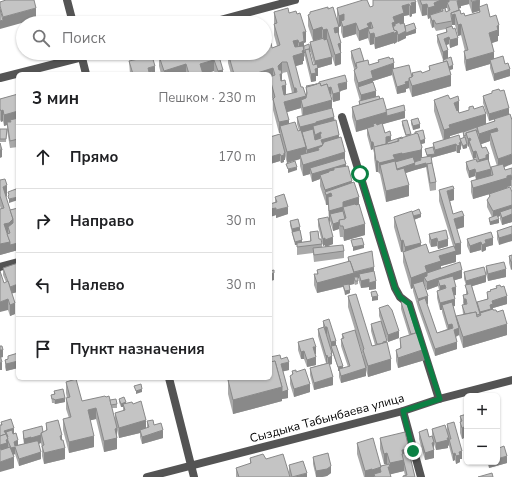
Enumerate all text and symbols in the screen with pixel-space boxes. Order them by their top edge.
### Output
search box [16,16,272,60]
icon: search [30,27,52,49]
text: Поиск [62,28,106,48]
text: 3 мин [32,87,79,110]
text: Пешком · 230 m [158,89,256,107]
icon: ahead [32,146,54,168]
text: Прямо [70,147,118,167]
text: 170 m [218,148,256,166]
route start [351,165,369,183]
icon: right [32,210,54,232]
text: Направо [70,211,134,231]
text: 30 m [226,212,256,230]
icon: left [32,274,54,296]
text: Налево [70,275,125,295]
text: 30 m [226,276,256,294]
icon: arrive [32,338,54,360]
text: Пункт назначения [70,339,205,359]
street label: Сыздыка Табынбаева улица [248,390,406,446]
map controls [464,393,500,465]
button: + [464,393,500,429]
button: − [464,429,500,465]
route end [404,442,422,460]

